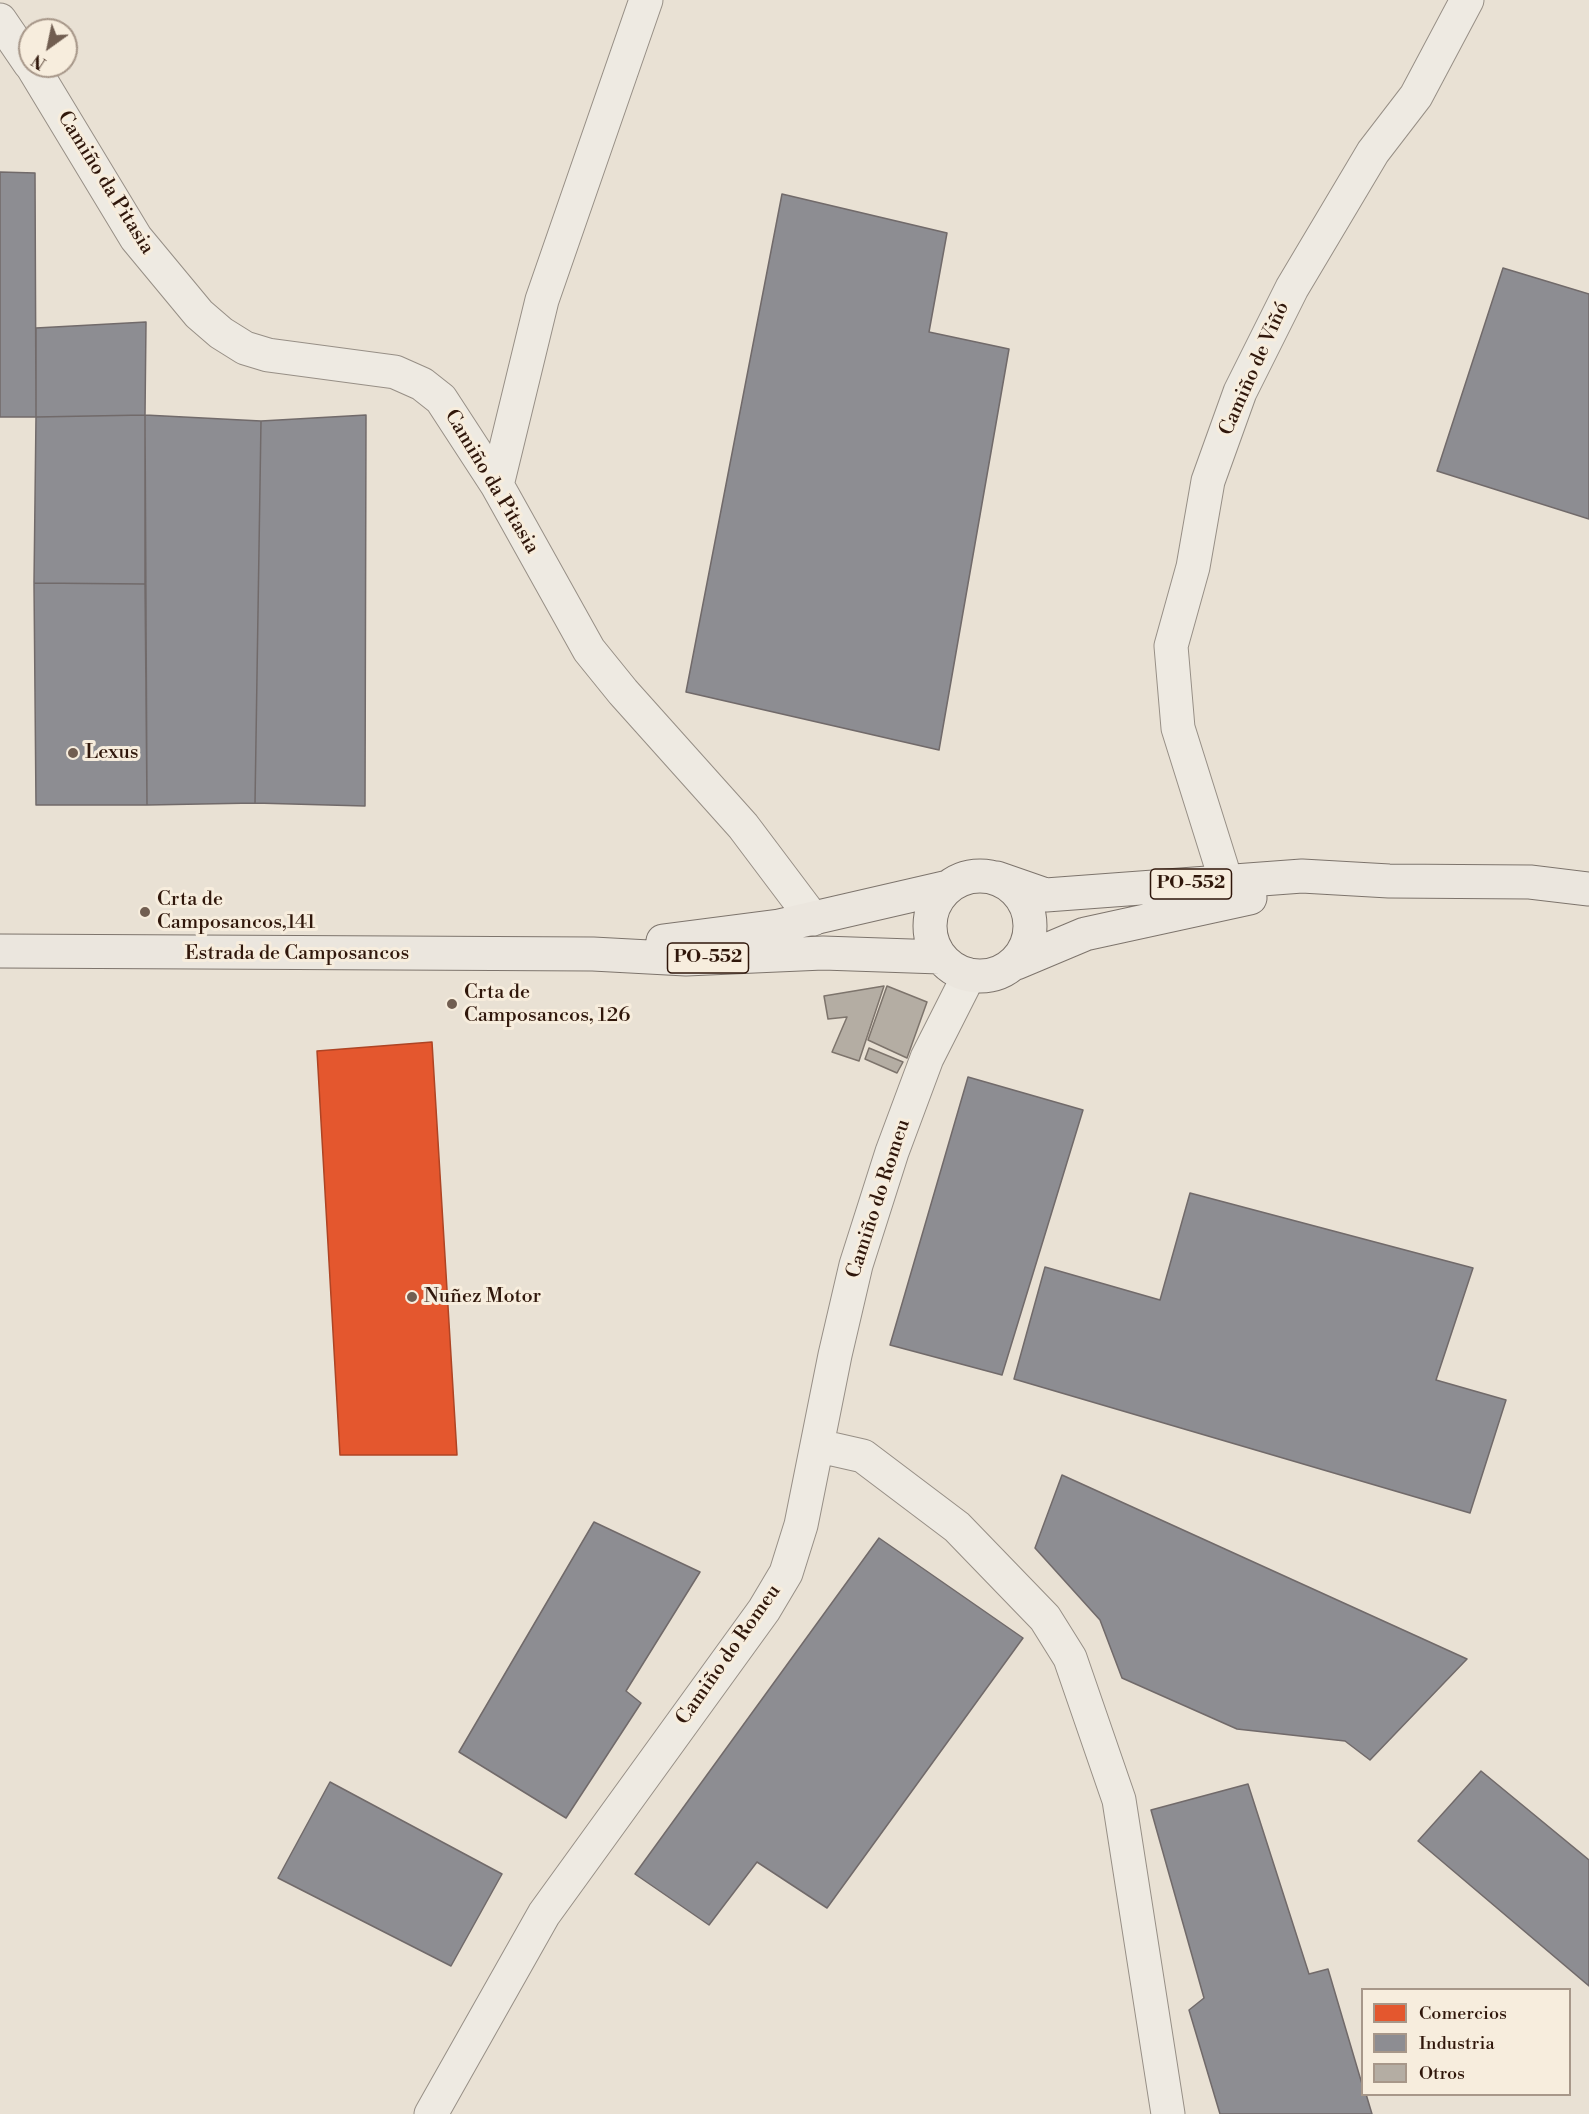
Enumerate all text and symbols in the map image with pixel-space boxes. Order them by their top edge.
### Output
north arrow [18,18,78,78]
text: N [29,50,50,73]
street label: Camiño da Pitasia [51,107,159,259]
street label: Camiño de Viñó [1215,298,1295,440]
street label: Camiño da Pitasia [439,406,543,558]
place label: Lexus [85,741,139,765]
marker: Lexus [66,746,80,760]
road number: PO-552 [1150,869,1232,899]
place label: Crta de Camposancos,141 [157,888,315,935]
marker: Crta de Camposancos,141 [138,905,152,919]
street label: Estrada de Camposancos [185,942,409,966]
road number: PO-552 [668,943,748,973]
place label: Crta de Camposancos, 126 [464,981,630,1028]
marker: Crta de Camposancos, 126 [445,997,459,1011]
street label: Camiño do Romeu [842,1116,916,1282]
place label: Nuñez Motor [424,1285,541,1309]
marker: Nuñez Motor [405,1290,419,1304]
street label: Camiño do Romeu [672,1580,786,1730]
legend [1361,1988,1571,2096]
text: Comercios [1419,2002,1507,2025]
text: Industria [1419,2032,1495,2055]
text: Otros [1419,2062,1465,2085]

